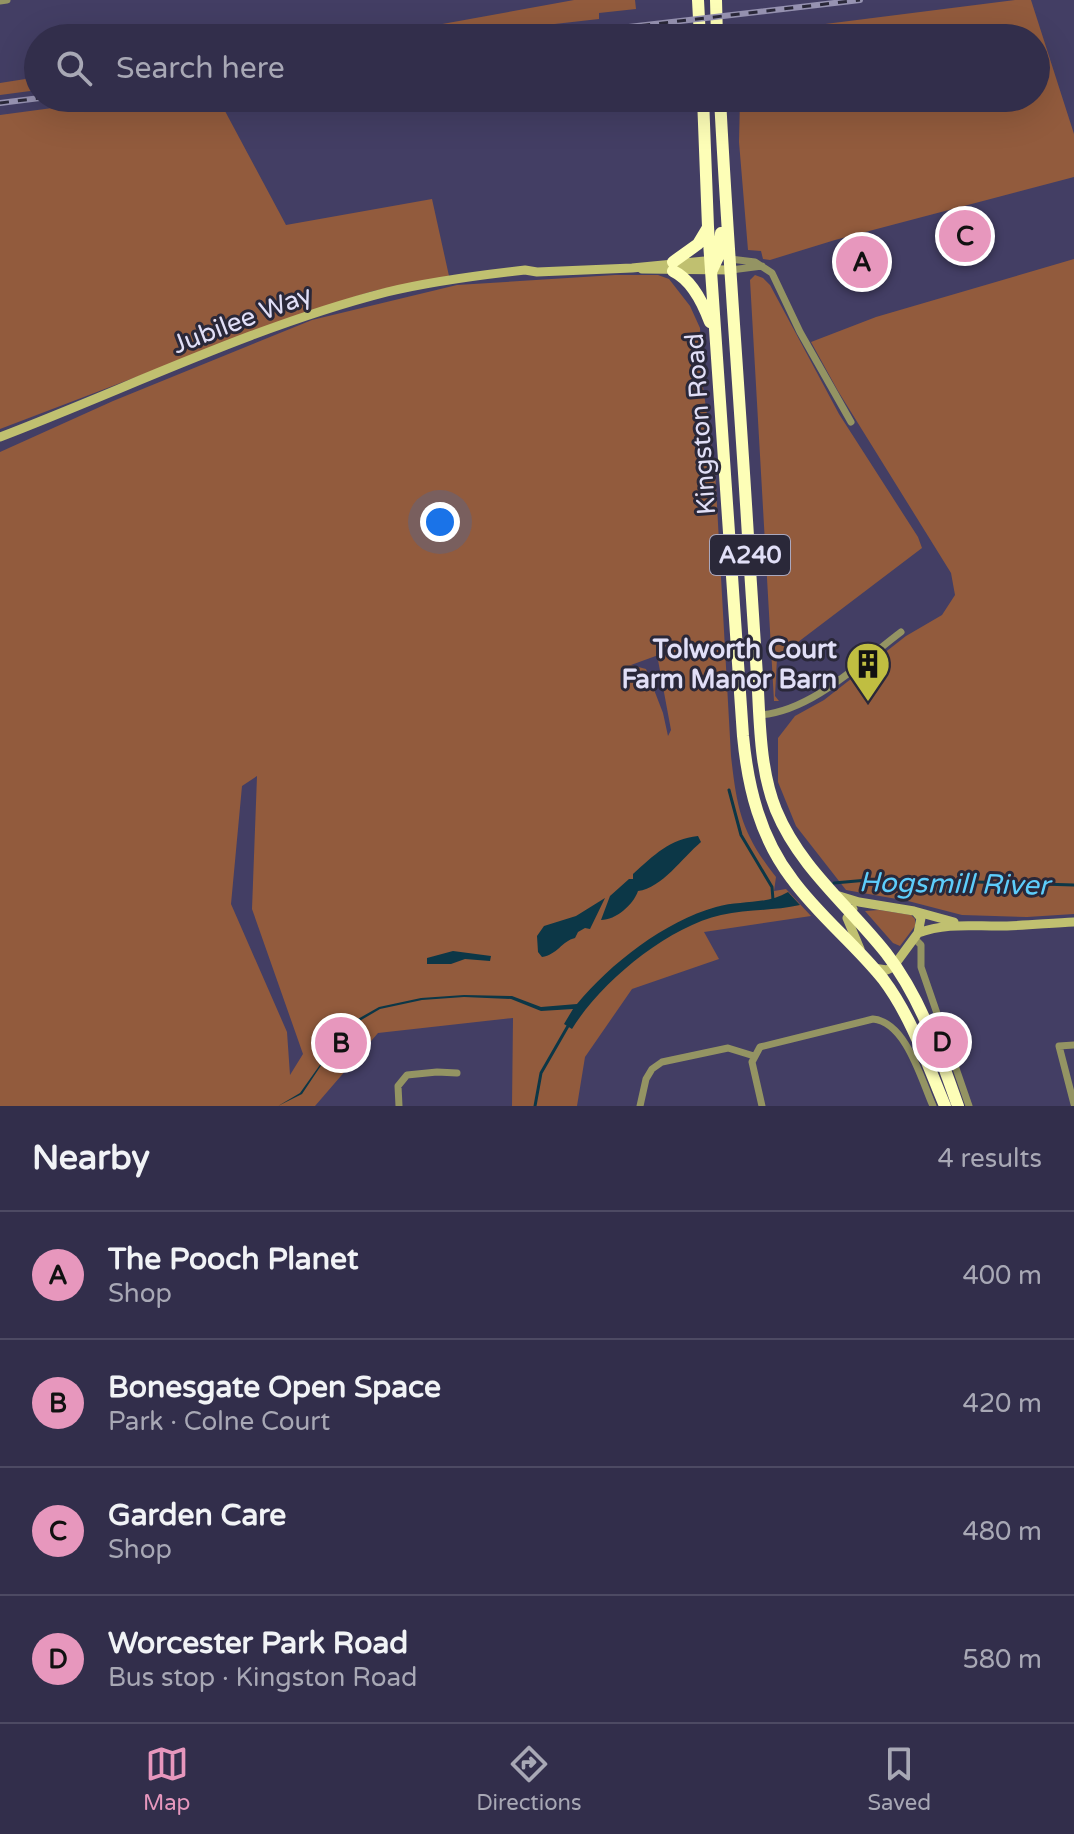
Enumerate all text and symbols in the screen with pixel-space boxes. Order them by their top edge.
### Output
search box [24,24,1050,112]
icon: search [52,46,96,90]
text: Search here [116,50,285,87]
pin: C [939,206,991,266]
pin: A [836,232,888,292]
street label: Jubilee Way [168,279,316,360]
street label: Kingston Road [679,332,722,516]
your location [420,502,460,542]
road number: A240 [710,535,790,575]
place label: Tolworth Court Farm Manor Barn [621,634,837,695]
building icon: Tolworth Court Farm Manor Barn [844,640,892,703]
water label: Hogsmill River [858,865,1053,903]
pin: D [916,1012,968,1072]
pin: B [315,1013,367,1073]
text: Nearby [32,1138,150,1179]
text: 4 results [937,1143,1042,1174]
text: The Pooch Planet [108,1241,358,1278]
text: A [48,1260,68,1291]
text: 400 m [962,1260,1042,1291]
text: Shop [108,1278,172,1309]
text: Bonesgate Open Space [108,1369,441,1406]
text: B [49,1388,67,1419]
text: 420 m [962,1388,1042,1419]
text: Park · Colne Court [108,1406,330,1437]
text: Garden Care [108,1497,286,1534]
text: C [49,1516,67,1547]
text: 480 m [962,1516,1042,1547]
text: Shop [108,1534,172,1565]
text: Worcester Park Road [108,1625,408,1662]
text: D [48,1644,68,1675]
text: 580 m [962,1644,1042,1675]
text: Bus stop · Kingston Road [108,1662,418,1693]
tab: Map [143,1742,190,1816]
tab: Directions [476,1742,582,1816]
tab: Saved [867,1742,931,1816]

